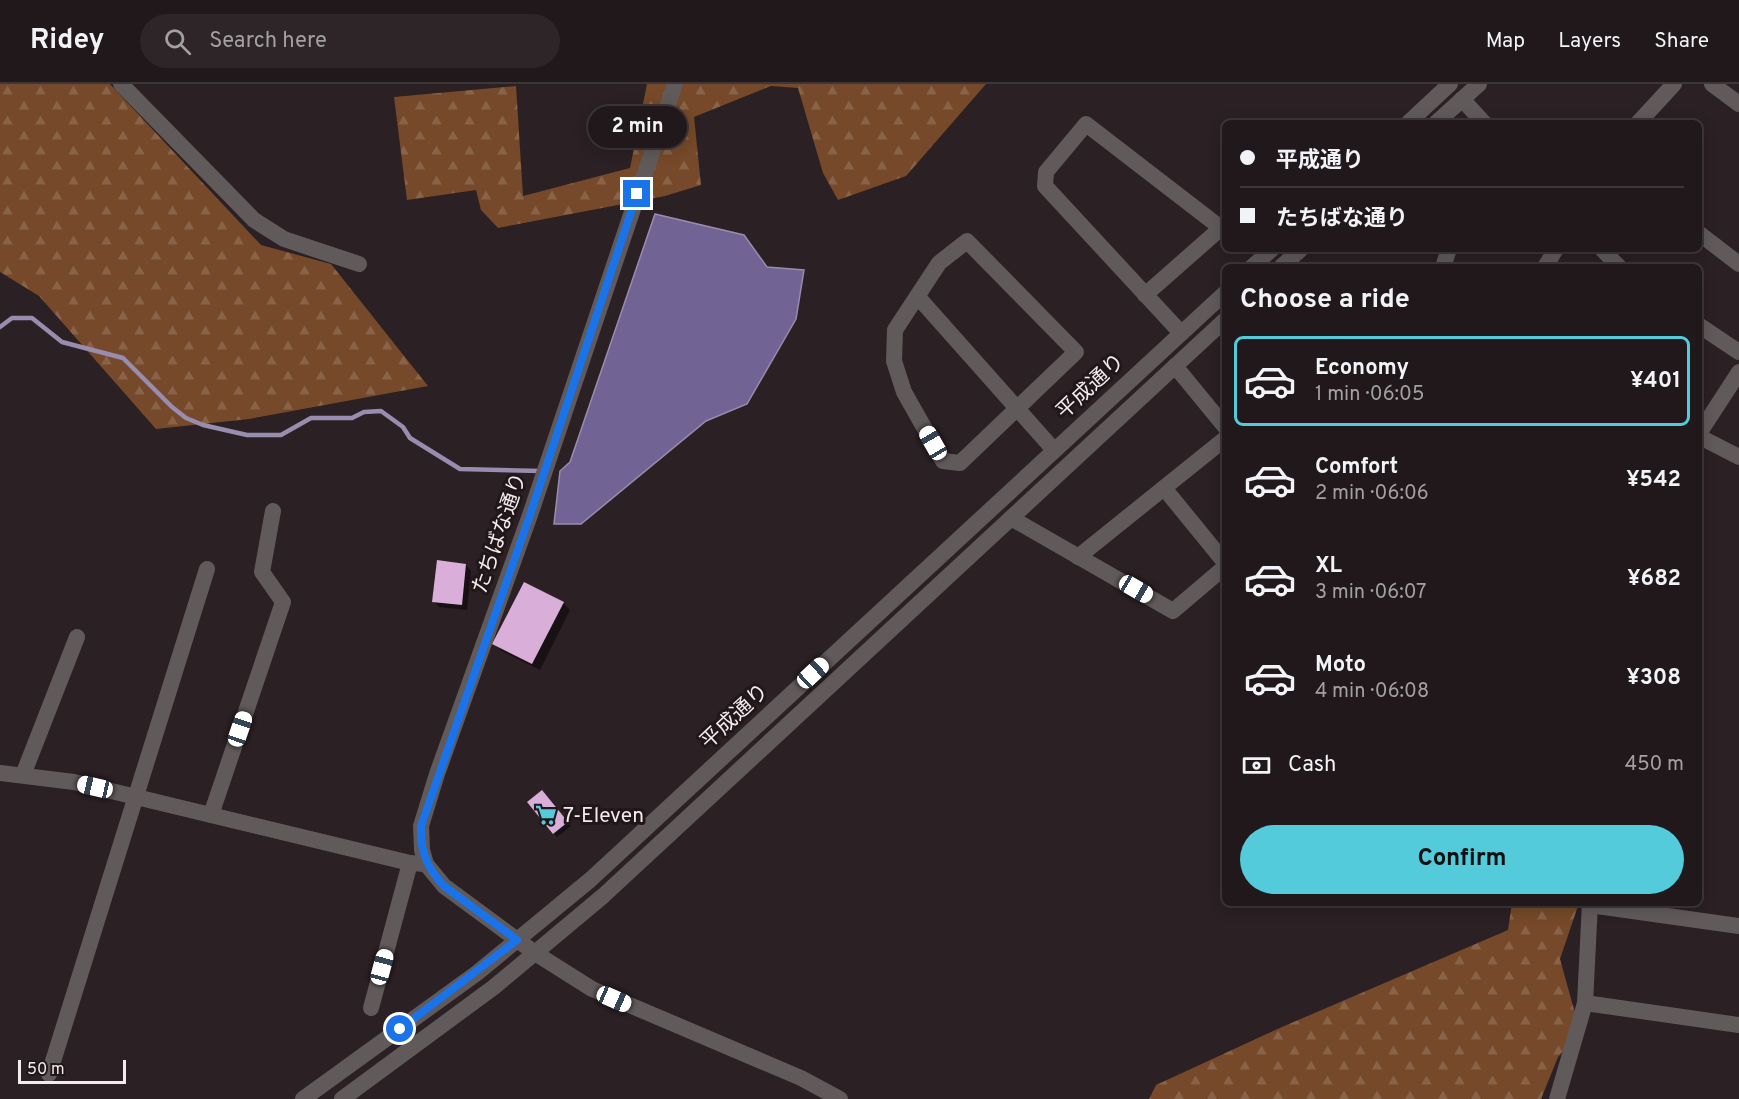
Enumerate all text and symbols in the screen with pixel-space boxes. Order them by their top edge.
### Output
search box [140,14,560,68]
text: Ridey [30,23,104,59]
icon: search [161,25,194,58]
text: Search here [209,28,327,55]
text: Map [1486,28,1525,55]
text: Layers [1558,28,1621,55]
text: Share [1654,28,1709,55]
callout: 2 min [588,107,686,149]
text: 2 min [611,114,664,140]
text: 平成通り [1276,148,1364,175]
route end [623,180,650,207]
text: たちばな通り [1276,206,1408,233]
text: Choose a ride [1240,283,1410,317]
street label: 平成通り [1051,349,1131,426]
icon: car [1243,354,1297,408]
text: Economy [1315,355,1409,382]
text: ¥401 [1630,368,1681,395]
text: 1 min · 06:05 [1315,382,1424,408]
car [916,423,950,463]
icon: car [1243,453,1297,507]
text: Comfort [1315,454,1398,481]
text: ¥542 [1626,467,1681,494]
street label: たちばな通り [467,470,534,597]
text: 2 min · 06:06 [1315,481,1429,507]
icon: car [1243,552,1297,606]
text: XL [1315,553,1342,580]
text: ¥682 [1627,566,1681,593]
car [1116,572,1156,606]
text: 3 min · 06:07 [1315,580,1426,606]
icon: car [1243,651,1297,705]
text: Moto [1315,652,1366,679]
car [794,654,832,692]
text: ¥308 [1626,665,1681,692]
street label: 平成通り [695,679,775,756]
text: 4 min · 06:08 [1315,679,1429,705]
car [226,709,254,749]
icon: cash [1240,749,1273,782]
text: Cash [1288,752,1337,779]
text: 450 m [1625,752,1684,778]
car [75,774,115,800]
supermarket icon: 7-Eleven [534,803,558,827]
place label: 7-Eleven [563,803,644,830]
button: Confirm [1240,825,1684,894]
car [369,947,395,987]
car [594,983,634,1015]
route start [386,1015,413,1042]
scale bar [18,1057,126,1084]
text: 50 m [27,1060,65,1080]

